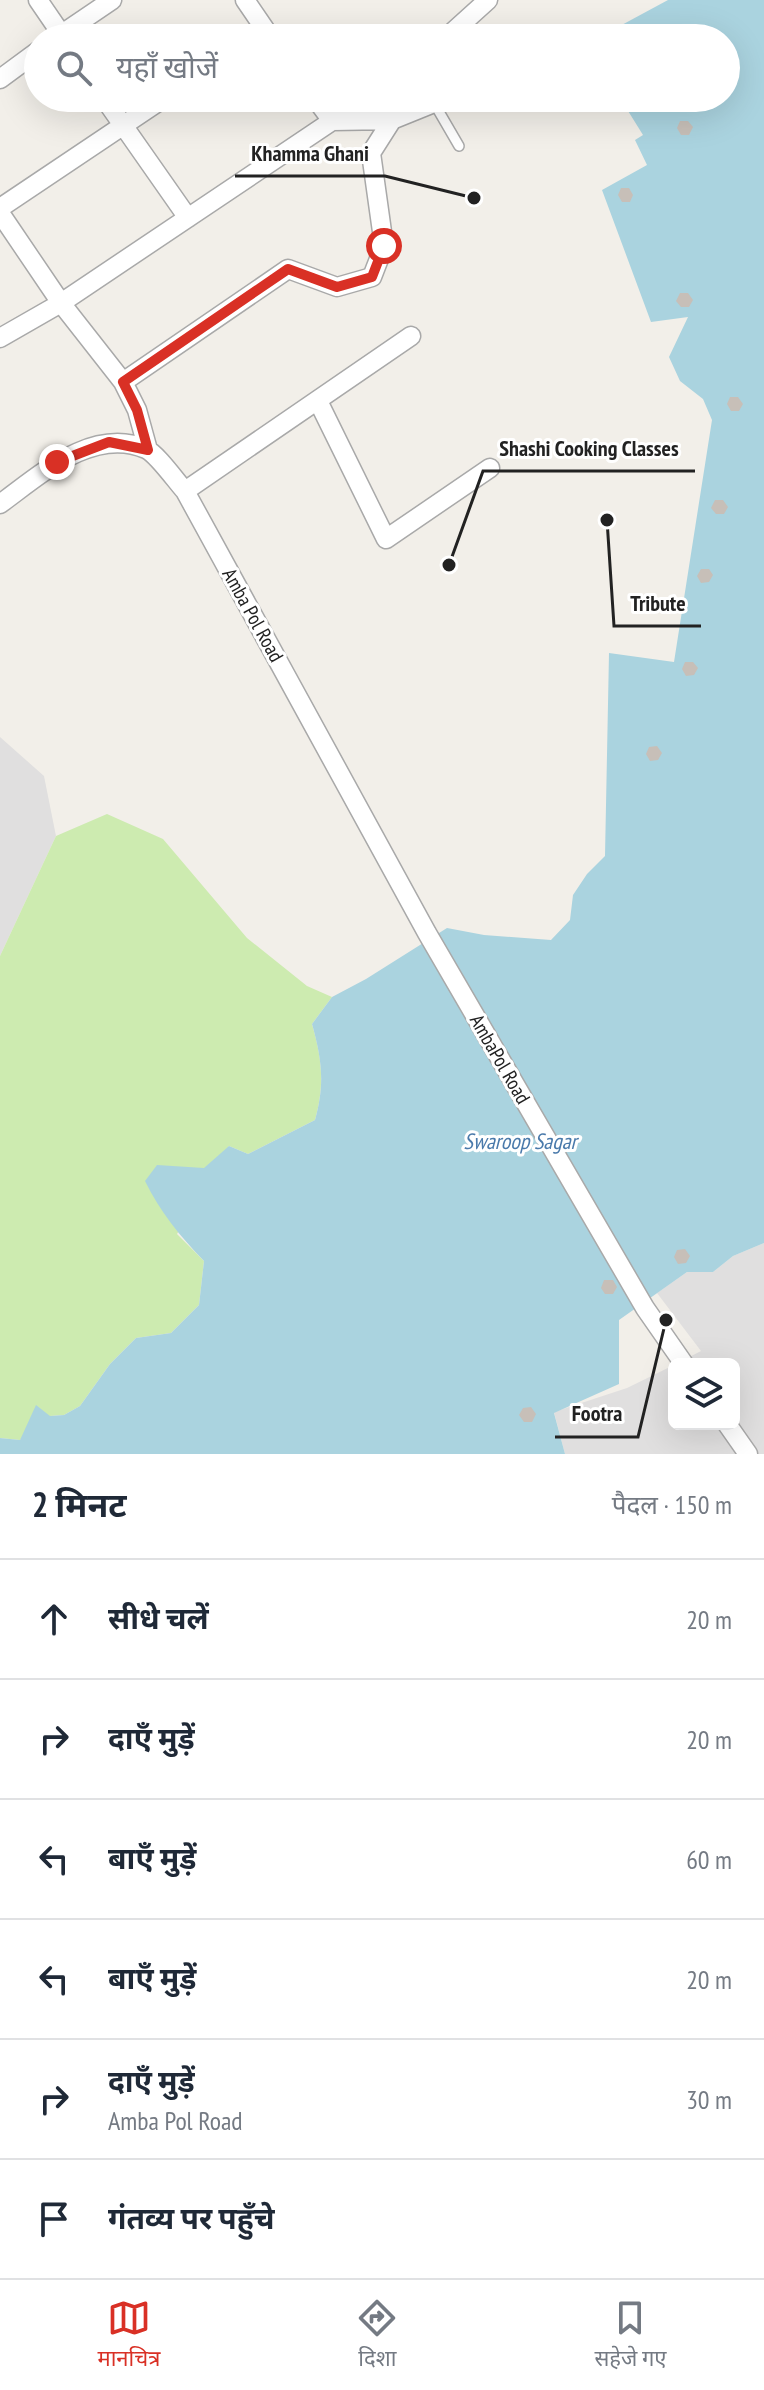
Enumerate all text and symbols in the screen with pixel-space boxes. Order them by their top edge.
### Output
search box [24,24,740,112]
icon: search [52,46,96,90]
text: यहाँ खोजें [116,47,218,86]
callout: Khamma Ghani [235,130,385,176]
text: Khamma Ghani [251,139,369,167]
route start [366,228,402,264]
callout: Shashi Cooking Classes [483,425,695,471]
text: Shashi Cooking Classes [499,434,679,462]
route end [39,444,75,480]
street label: Amba Pol Road [217,563,289,667]
callout: Tribute [614,580,701,626]
text: Tribute [630,589,686,617]
street label: AmbaPol Road [464,1010,536,1108]
water label: Swaroop Sagar [463,1127,579,1155]
map controls [668,1358,740,1430]
button: layers [668,1358,740,1430]
callout: Footra [555,1391,638,1437]
text: Footra [572,1399,622,1427]
text: 2 मिनट [32,1482,127,1526]
text: पैदल · 150 m [612,1488,732,1521]
icon: ahead [32,1597,76,1641]
text: सीधे चलें [108,1598,209,1637]
text: 20 m [686,1603,732,1636]
icon: right [32,1717,76,1761]
text: दाएँ मुड़ें [108,1718,195,1757]
text: 20 m [686,1723,732,1756]
icon: left [32,1837,76,1881]
text: बाएँ मुड़ें [108,1838,196,1877]
text: 60 m [686,1843,732,1876]
icon: left [32,1957,76,2001]
text: बाएँ मुड़ें [108,1958,196,1997]
text: 20 m [686,1963,732,1996]
text: दाएँ मुड़ें [108,2061,195,2100]
icon: right [32,2077,76,2121]
text: 30 m [686,2083,732,2116]
text: Amba Pol Road [108,2104,243,2137]
icon: arrive [32,2197,76,2241]
text: गंतव्य पर पहुँचे [108,2198,275,2237]
tab: मानचित्र [98,2296,160,2375]
tab: दिशा [355,2296,399,2375]
tab: सहेजे गए [594,2296,667,2375]

